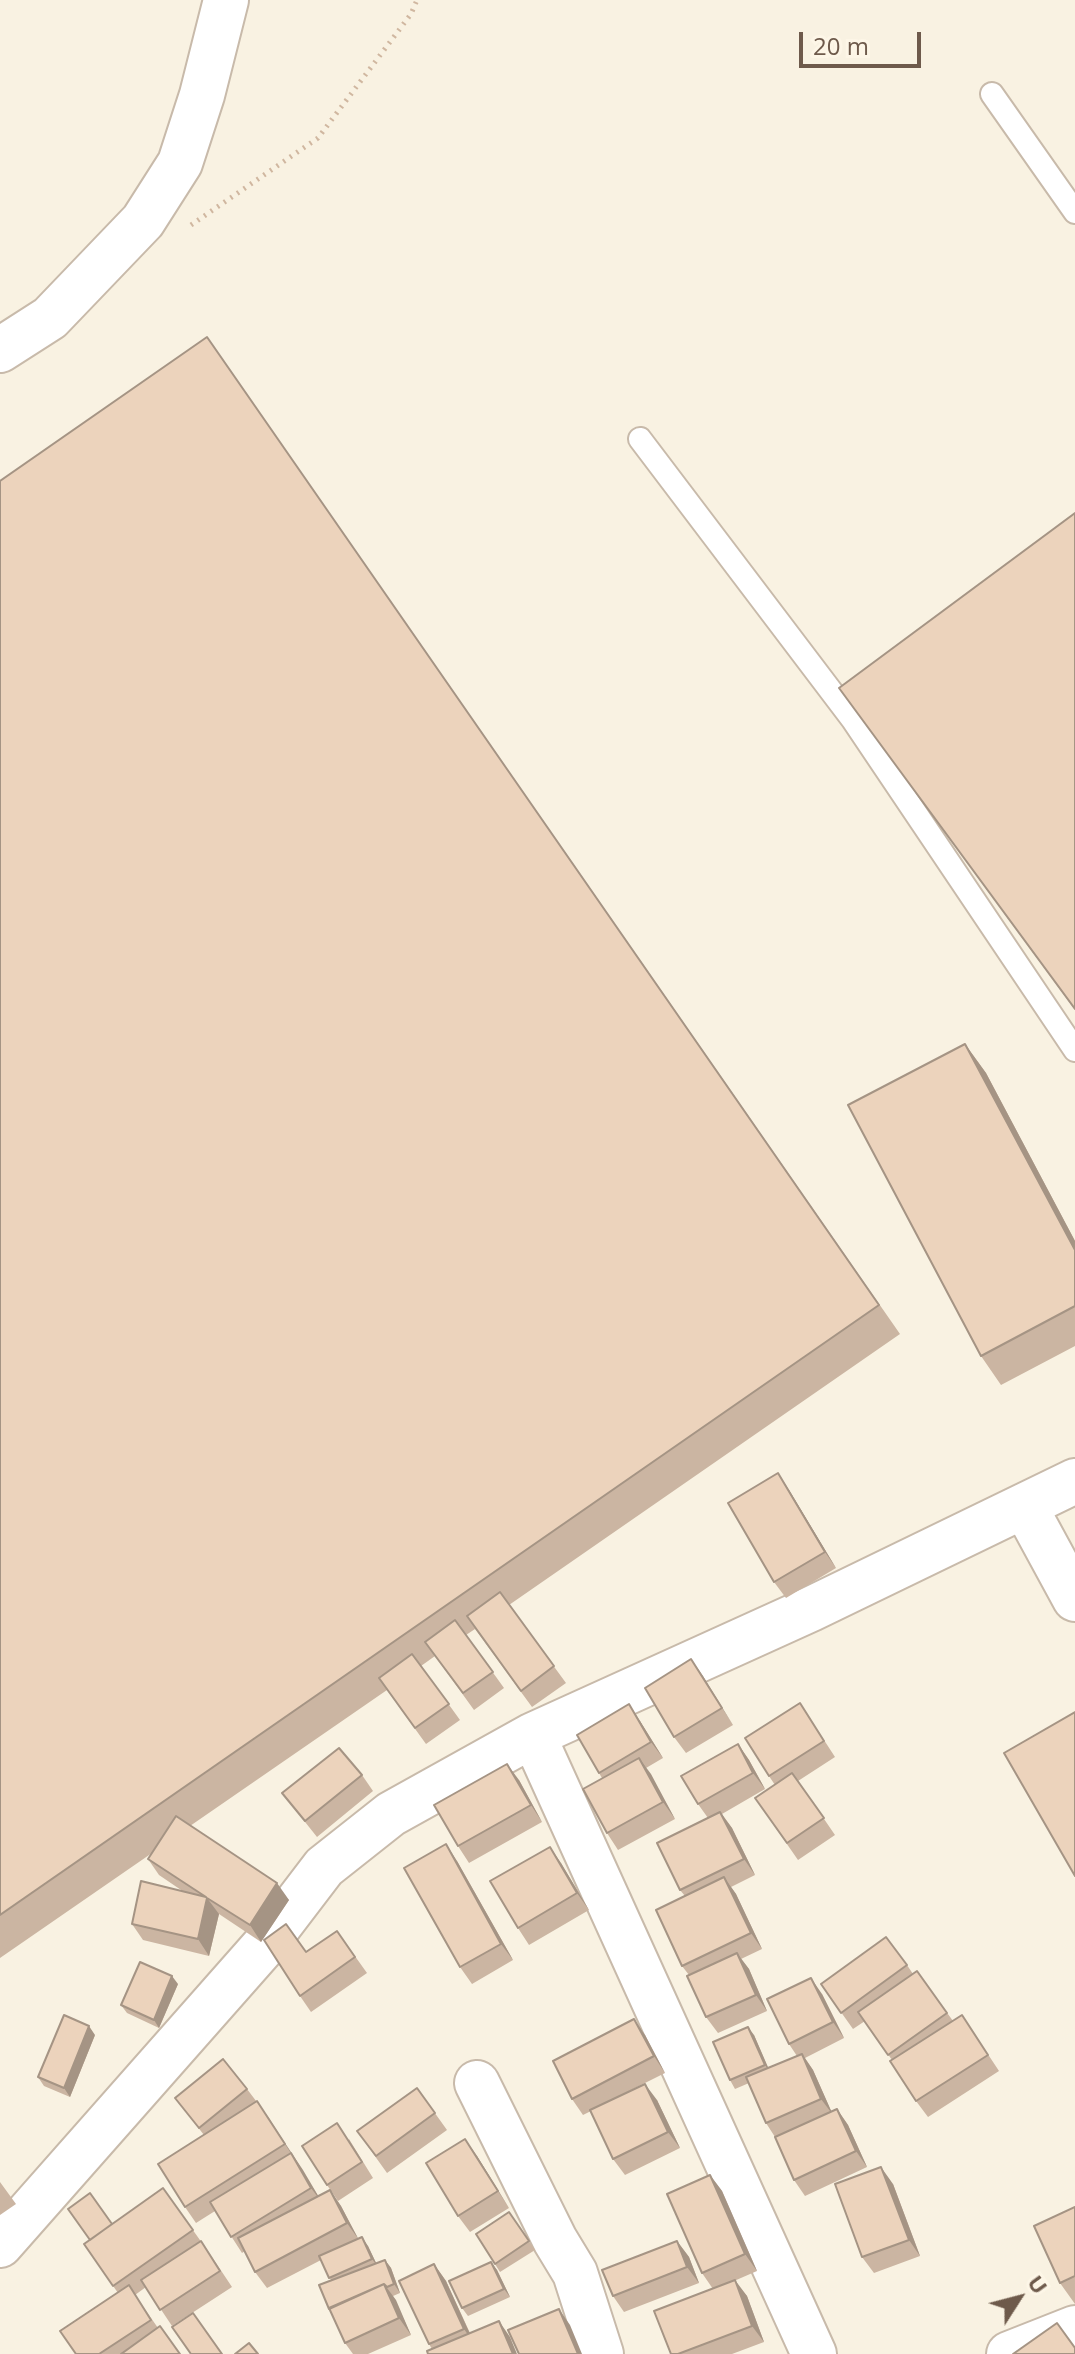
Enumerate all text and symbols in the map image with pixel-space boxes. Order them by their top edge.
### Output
scale bar [803,16,925,66]
text: 20 m [813,29,869,62]
north arrow [979,2258,1059,2338]
text: U [1021,2268,1055,2299]

